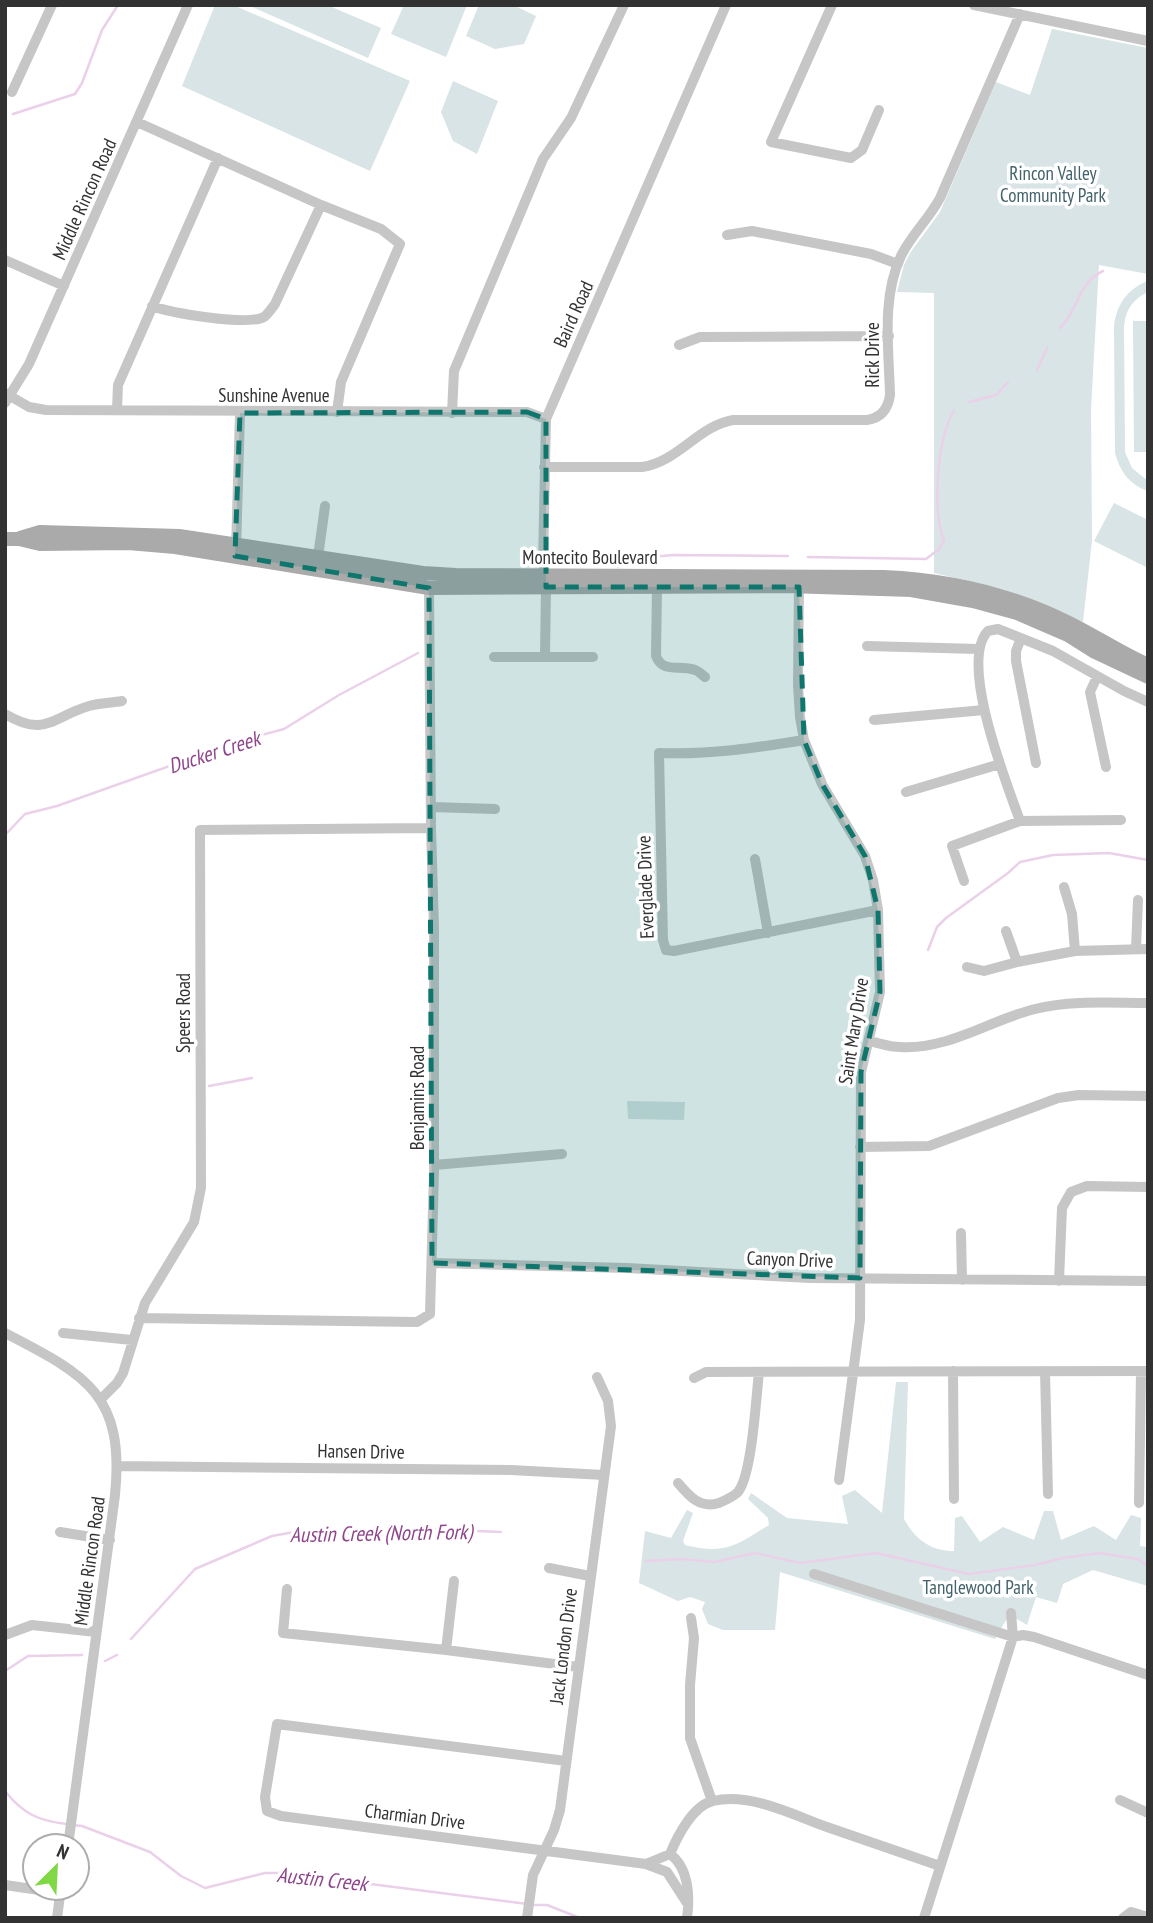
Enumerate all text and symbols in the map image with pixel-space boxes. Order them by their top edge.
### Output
street label: Middle Rincon Road [47,135,121,263]
park label: Rincon Valley Community Park [1000,161,1107,207]
street label: Baird Road [548,277,598,351]
street label: Rick Drive [860,322,884,388]
street label: Sunshine Avenue [218,383,330,407]
street label: Montecito Boulevard [522,545,658,569]
water label: Ducker Creek [165,724,266,779]
street label: Everglade Drive [631,835,659,939]
street label: Speers Road [171,973,195,1053]
street label: Saint Mary Drive [833,976,873,1086]
street label: Benjamins Road [405,1046,429,1150]
street label: Canyon Drive [746,1245,834,1273]
street label: Hansen Drive [317,1438,405,1464]
street label: Middle Rincon Road [68,1495,110,1627]
water label: Austin Creek (North Fork) [290,1518,474,1548]
park label: Tanglewood Park [922,1575,1034,1599]
street label: Jack London Drive [544,1586,582,1706]
street label: Charmian Drive [363,1798,467,1834]
north arrow [21,1832,91,1902]
text: N [53,1838,72,1865]
water label: Austin Creek [276,1861,371,1897]

